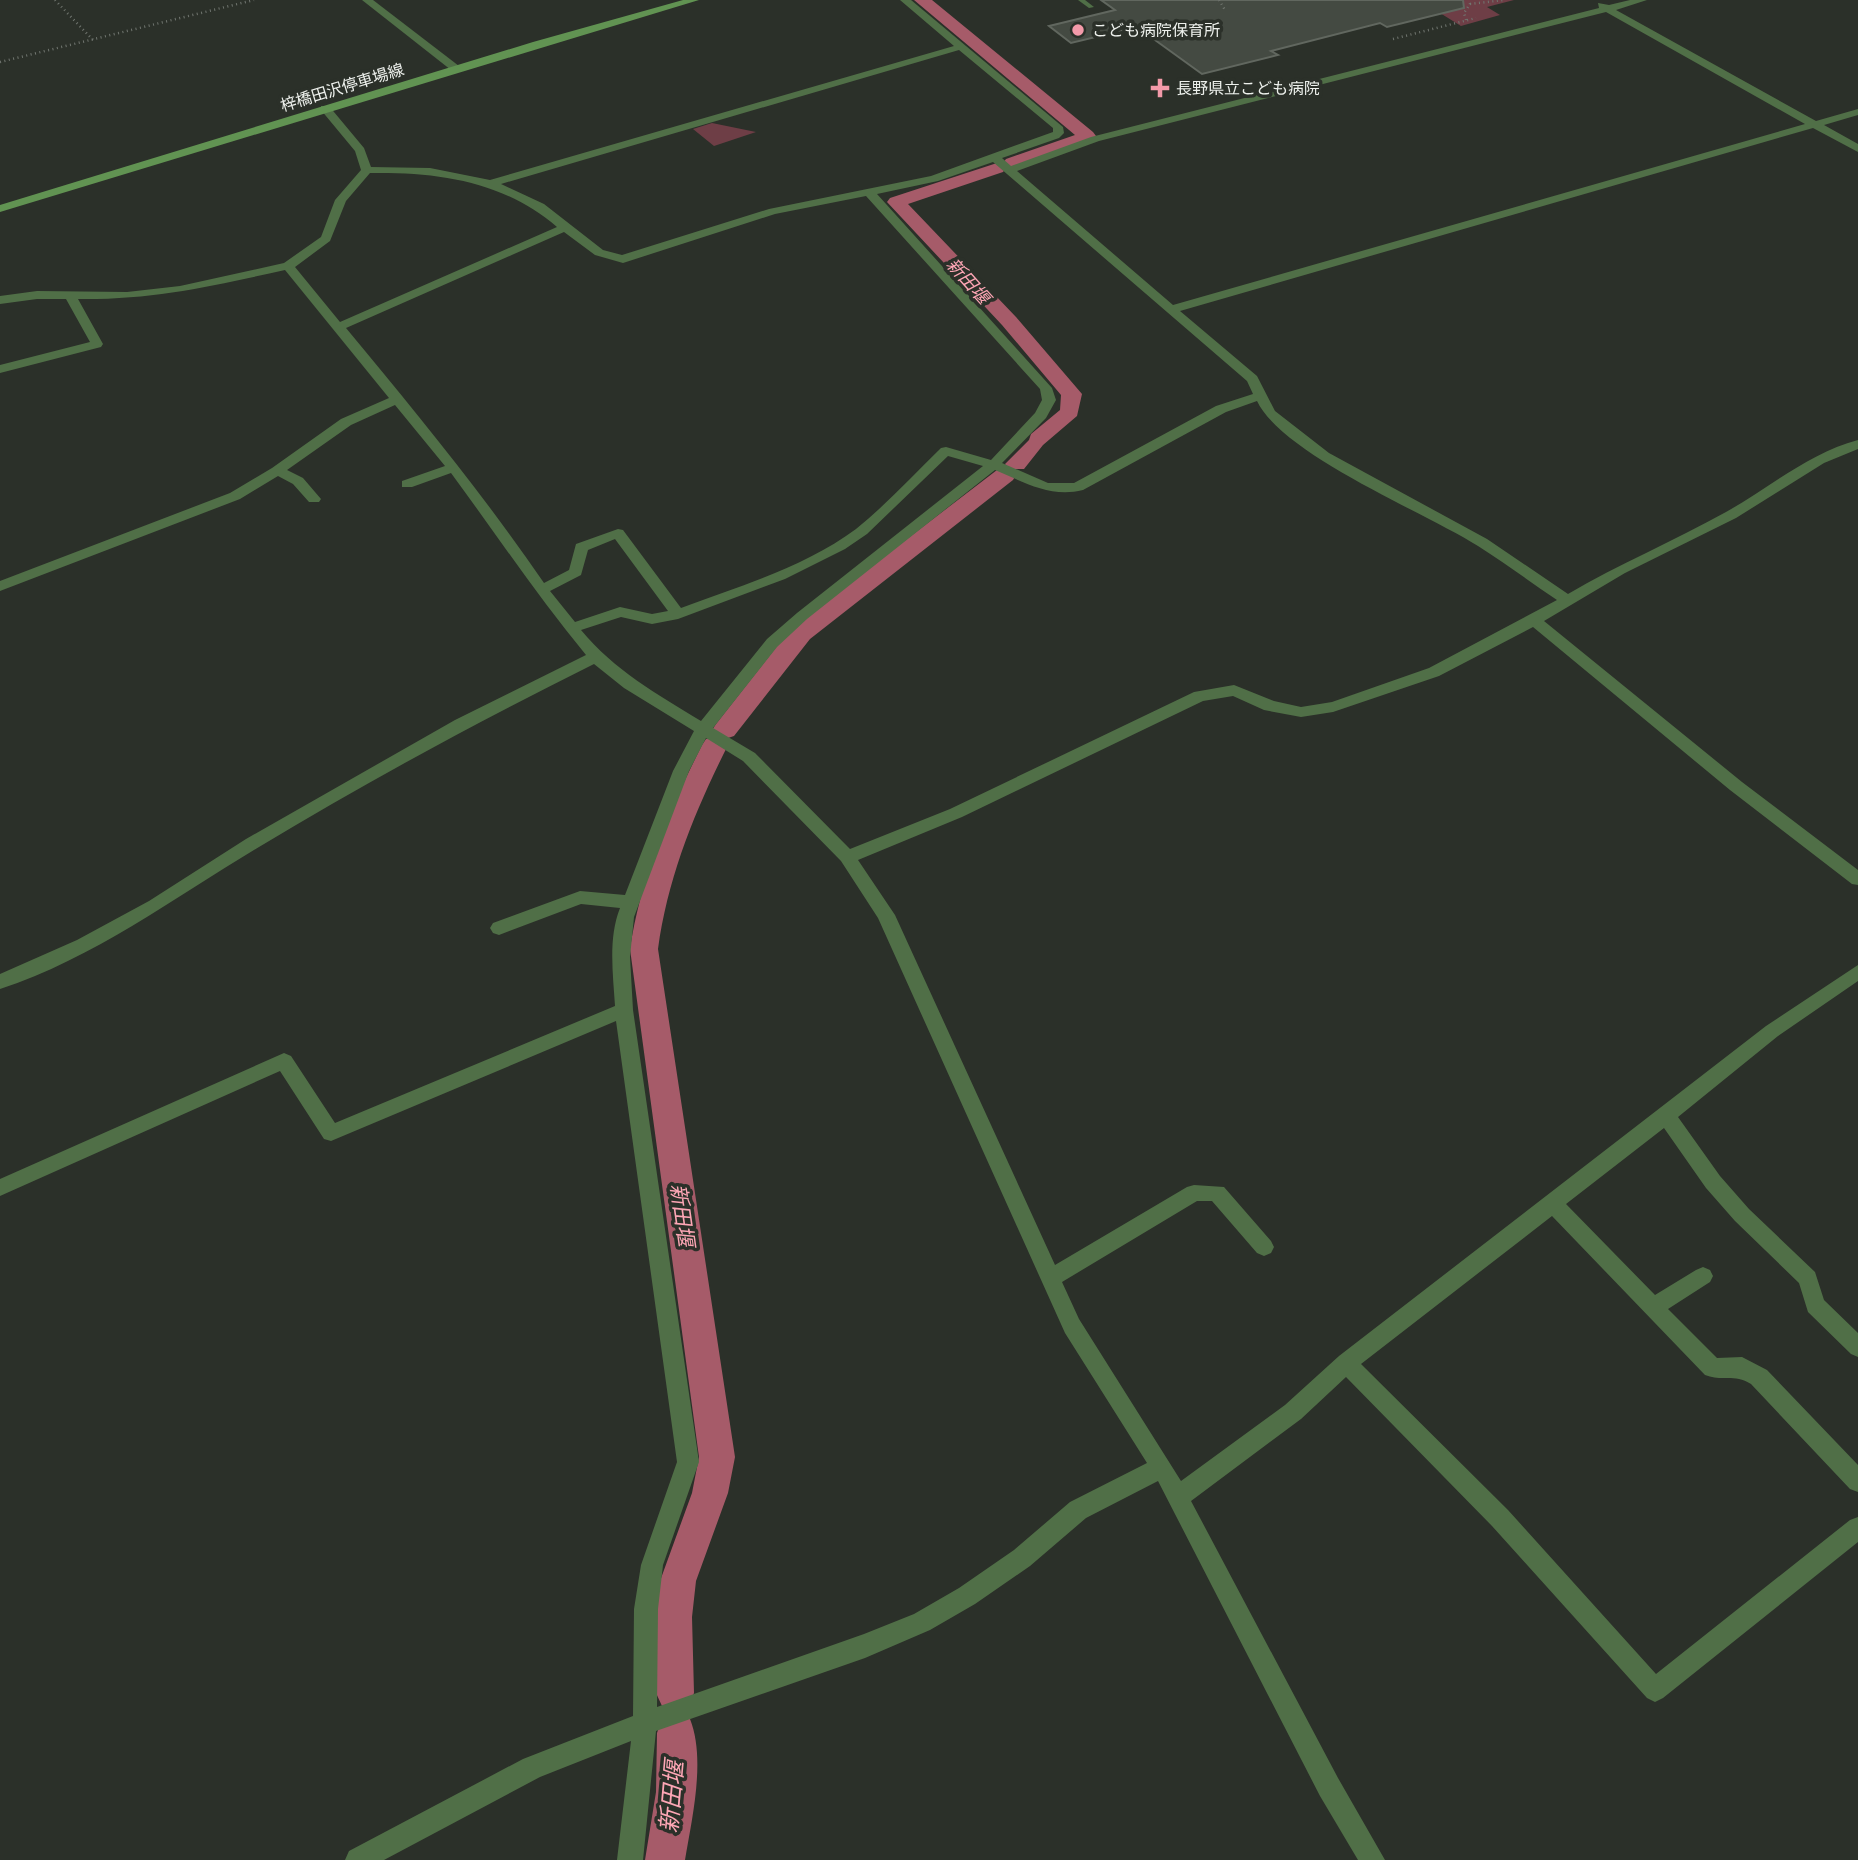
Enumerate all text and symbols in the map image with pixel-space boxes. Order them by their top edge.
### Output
place label: こども病院保育所 [1092,19,1220,41]
marker: こども病院保育所 [1070,22,1086,38]
street label: 梓橋田沢停車場線 [278,58,406,116]
place label: 長野県立こども病院 [1176,77,1320,99]
marker: 長野県立こども病院 [1150,78,1170,98]
water label: 新田堰 [941,252,998,311]
water label: 新田堰 [664,1182,702,1252]
water label: 新田堰 [652,1756,690,1834]

